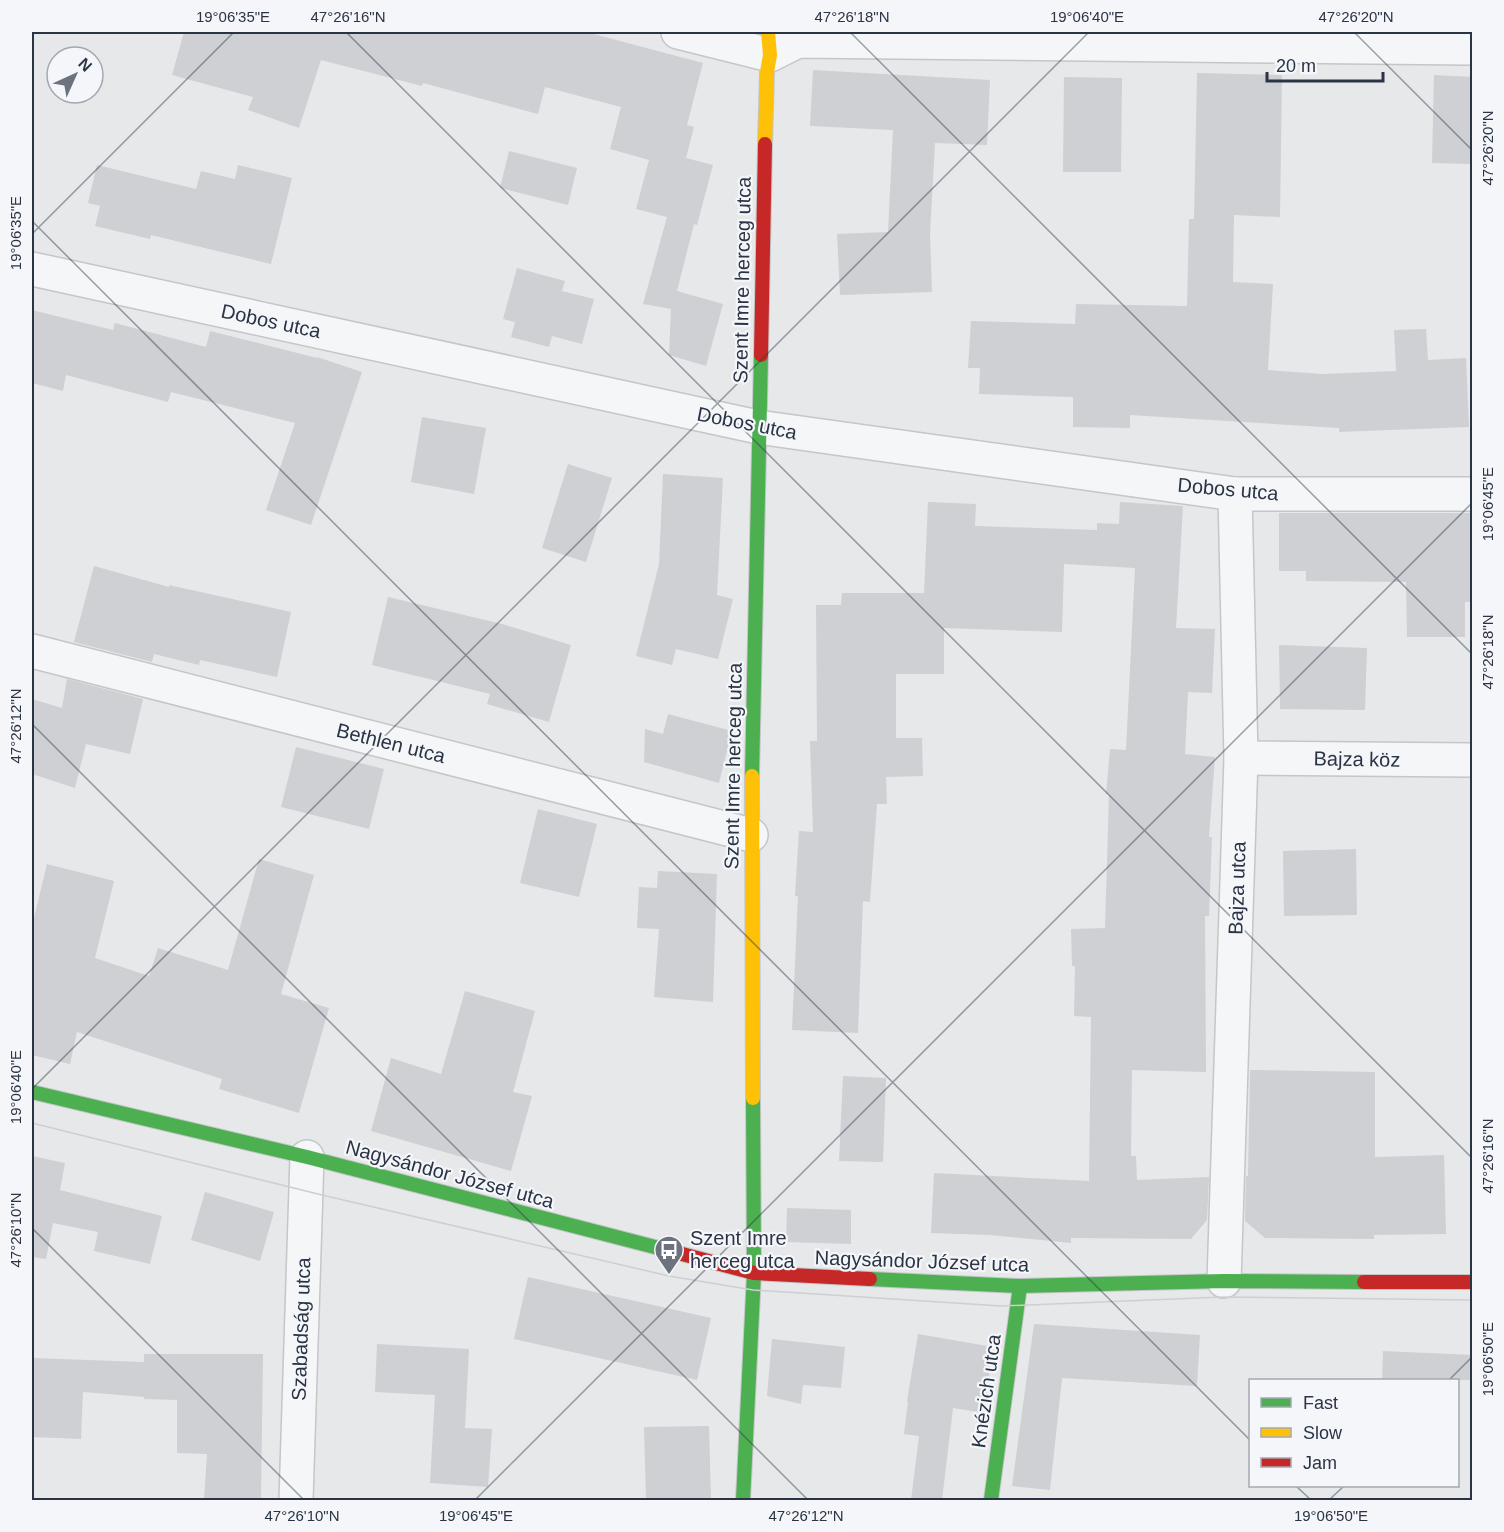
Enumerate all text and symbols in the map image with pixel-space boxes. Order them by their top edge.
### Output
text: 19°06'35"E [196,8,270,25]
text: 47°26'16"N [310,8,386,25]
text: 47°26'18"N [814,8,890,25]
text: 19°06'40"E [1050,8,1124,25]
text: 47°26'20"N [1318,8,1394,25]
north arrow [45,45,105,105]
scale bar [1267,45,1382,83]
text: N [75,55,95,75]
text: 20 m [1276,56,1316,76]
text: 47°26'20"N [1479,110,1496,186]
street label: Szent Imre herceg utca [729,176,755,384]
text: 19°06'35"E [7,196,24,270]
street label: Dobos utca [219,300,324,342]
street label: Dobos utca [695,403,800,444]
text: 19°06'45"E [1479,467,1496,541]
street label: Dobos utca [1177,474,1280,504]
text: 47°26'18"N [1479,614,1496,690]
street label: Szent Imre herceg utca [720,662,746,870]
text: 47°26'12"N [7,688,24,764]
street label: Bethlen utca [334,719,448,767]
street label: Bajza köz [1313,747,1401,771]
street label: Bajza utca [1224,840,1250,935]
text: 19°06'40"E [7,1050,24,1124]
text: 47°26'16"N [1479,1118,1496,1194]
street label: Nagysándor József utca [344,1136,557,1213]
text: 47°26'10"N [7,1192,24,1268]
place label: Szent Imre herceg utca [690,1227,795,1272]
bus stop icon: Szent Imre herceg utca [653,1234,685,1276]
street label: Nagysándor József utca [814,1246,1030,1276]
street label: Szabadság utca [288,1256,315,1401]
text: 19°06'50"E [1479,1322,1496,1396]
street label: Knézich utca [967,1332,1005,1449]
legend [1249,1379,1459,1487]
text: Fast [1303,1393,1338,1413]
text: Slow [1303,1423,1343,1443]
text: Jam [1303,1453,1337,1473]
text: 47°26'10"N [264,1507,340,1524]
text: 19°06'45"E [439,1507,513,1524]
text: 47°26'12"N [768,1507,844,1524]
text: 19°06'50"E [1294,1507,1368,1524]

